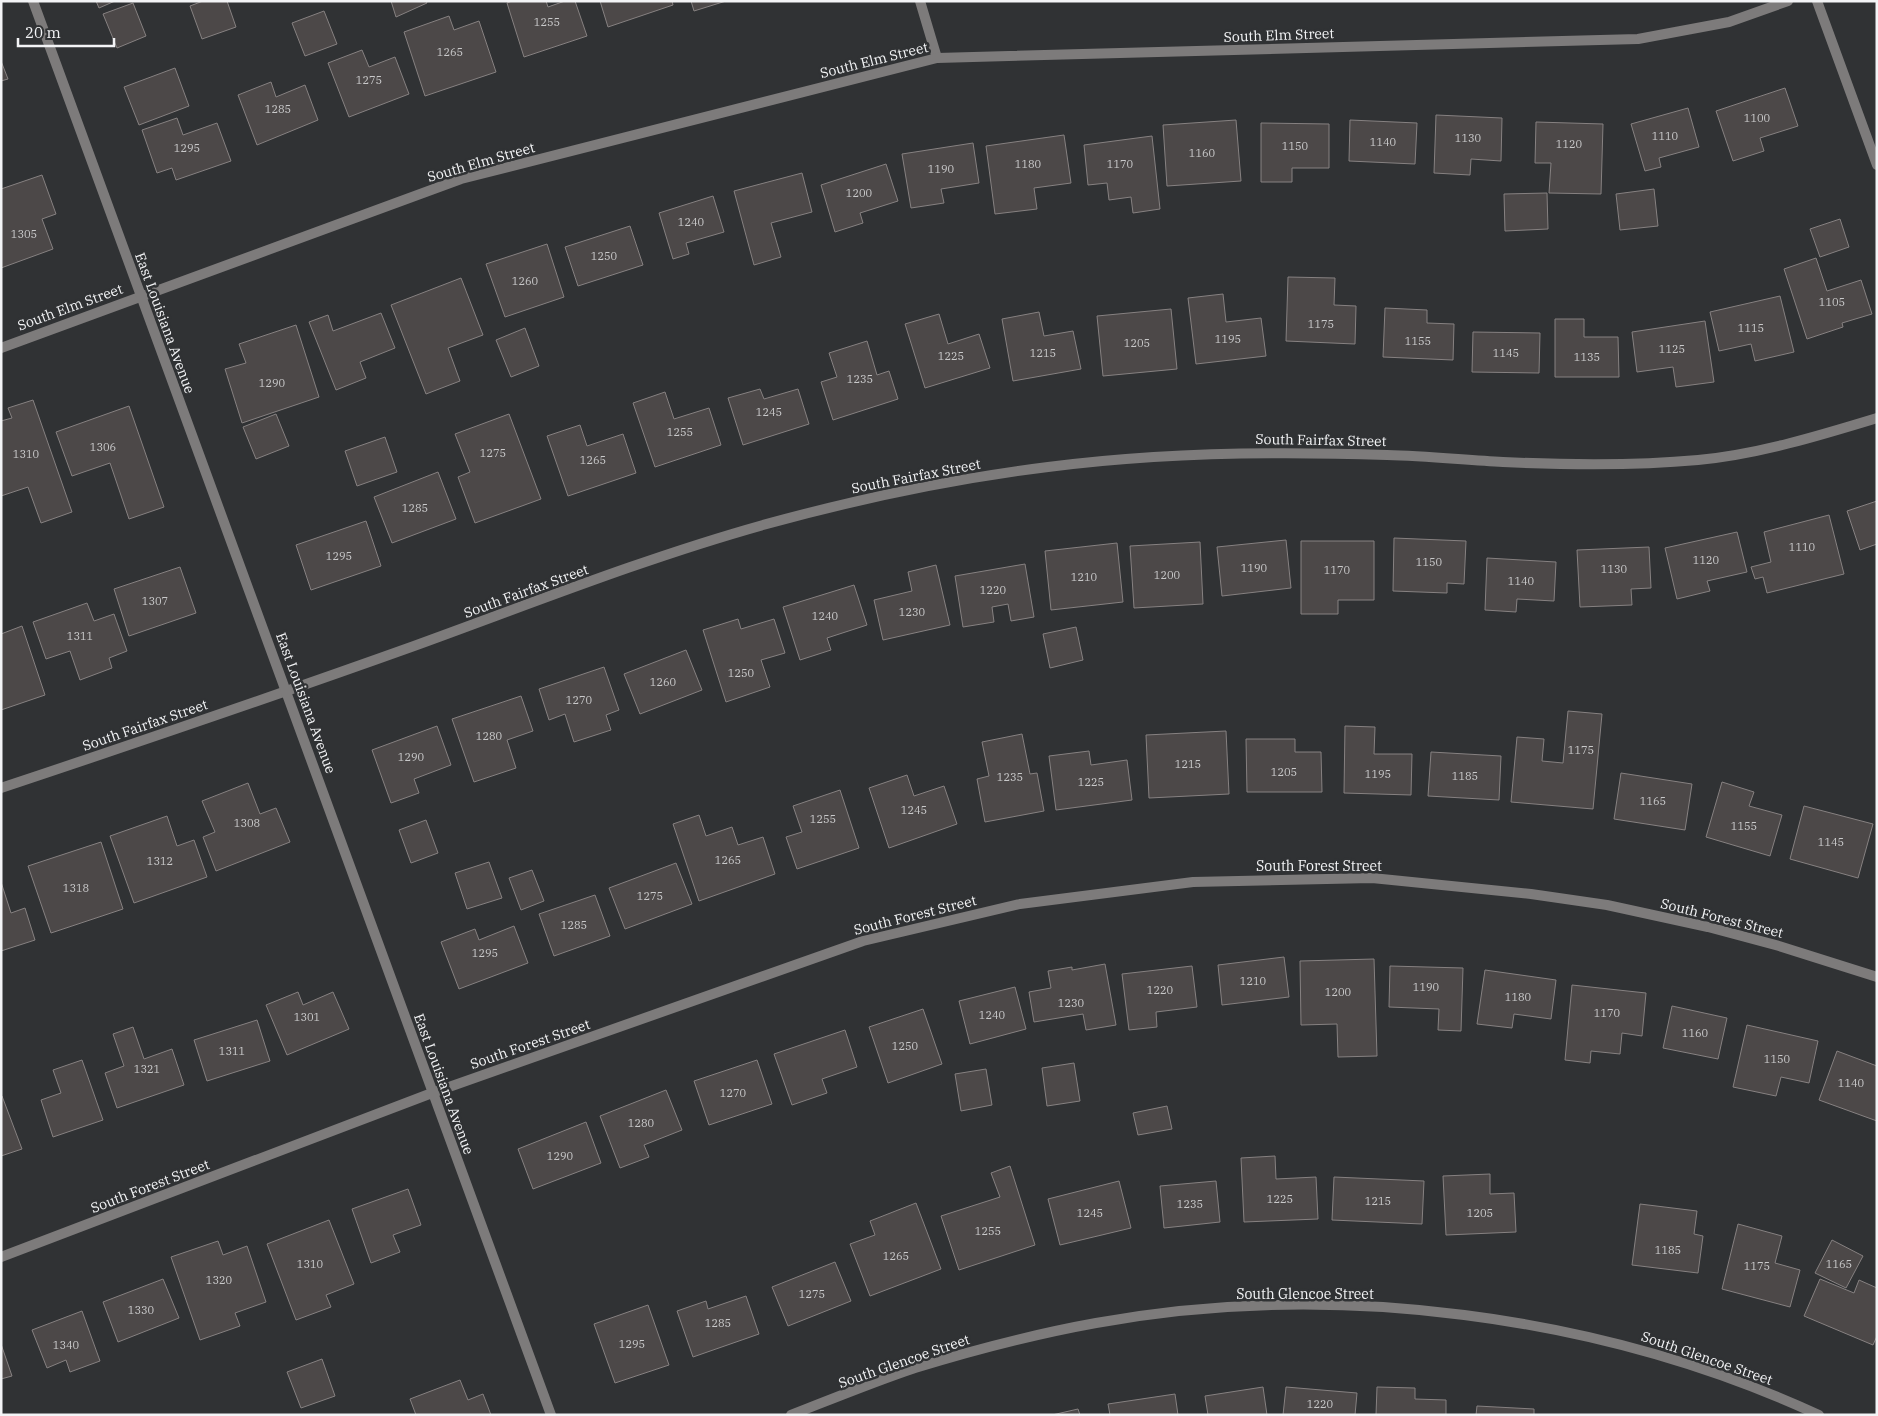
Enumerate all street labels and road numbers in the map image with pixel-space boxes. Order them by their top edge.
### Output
street label: South Elm Street [1223,24,1335,46]
street label: South Elm Street [818,38,930,82]
street label: South Elm Street [425,138,537,186]
street label: East Louisiana Avenue [131,250,199,396]
street label: South Elm Street [15,280,125,334]
street label: South Fairfax Street [1255,430,1387,450]
street label: South Fairfax Street [850,455,982,497]
street label: South Fairfax Street [461,560,591,622]
street label: East Louisiana Avenue [272,630,340,776]
street label: South Fairfax Street [80,695,210,755]
street label: South Forest Street [1256,857,1382,875]
street label: South Forest Street [852,891,978,939]
street label: South Forest Street [1659,894,1785,942]
street label: East Louisiana Avenue [410,1011,478,1157]
street label: South Forest Street [468,1015,592,1073]
street label: South Forest Street [88,1155,212,1217]
street label: South Glencoe Street [1236,1285,1374,1303]
street label: South Glencoe Street [1639,1327,1775,1389]
street label: South Glencoe Street [836,1330,972,1392]

